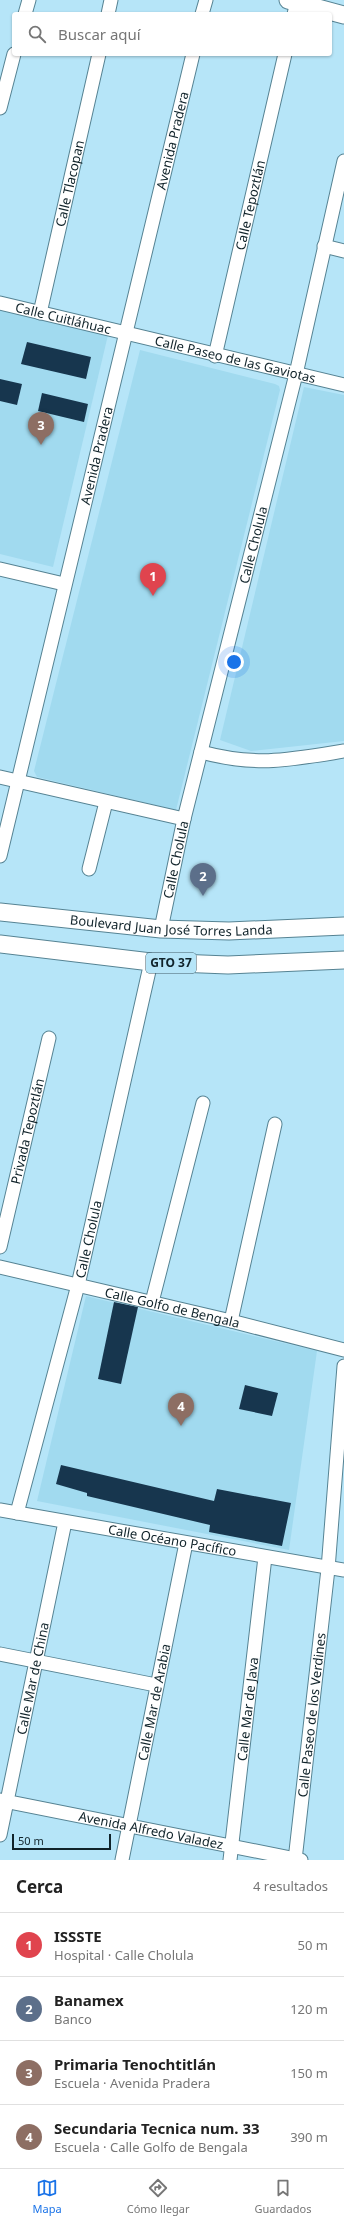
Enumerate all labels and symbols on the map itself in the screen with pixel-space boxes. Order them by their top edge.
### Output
street label: Avenida Pradera [152,90,193,191]
street label: Calle Tlacopan [51,138,88,228]
street label: Calle Tepoztlán [231,158,269,252]
street label: Calle Cuitláhuac [14,298,113,338]
street label: Calle Paseo de las Gaviotas [153,331,318,387]
street label: Avenida Pradera [76,405,117,506]
pin: 3 [28,412,54,445]
street label: Calle Cholula [235,504,271,586]
pin: 1 [140,563,166,596]
your location [224,652,244,672]
street label: Calle Cholula [159,819,192,900]
pin: 2 [190,863,216,896]
street label: Boulevard Juan José Torres Landa [69,910,273,940]
road number: GTO 37 [146,953,196,973]
street label: Privada Tepoztlán [6,1076,48,1186]
street label: Calle Cholula [71,1199,106,1280]
street label: Calle Golfo de Bengala [103,1283,242,1332]
pin: 4 [168,1393,194,1426]
street label: Calle Océano Pacífico [107,1520,238,1560]
street label: Calle Mar de China [12,1620,53,1736]
street label: Calle Paseo de los Verdines [293,1632,330,1798]
street label: Calle Mar de Arabia [133,1642,174,1762]
street label: Calle Mar de Java [233,1656,262,1762]
street label: Avenida Alfredo Valadez [77,1807,225,1853]
scale bar [12,1832,111,1851]

